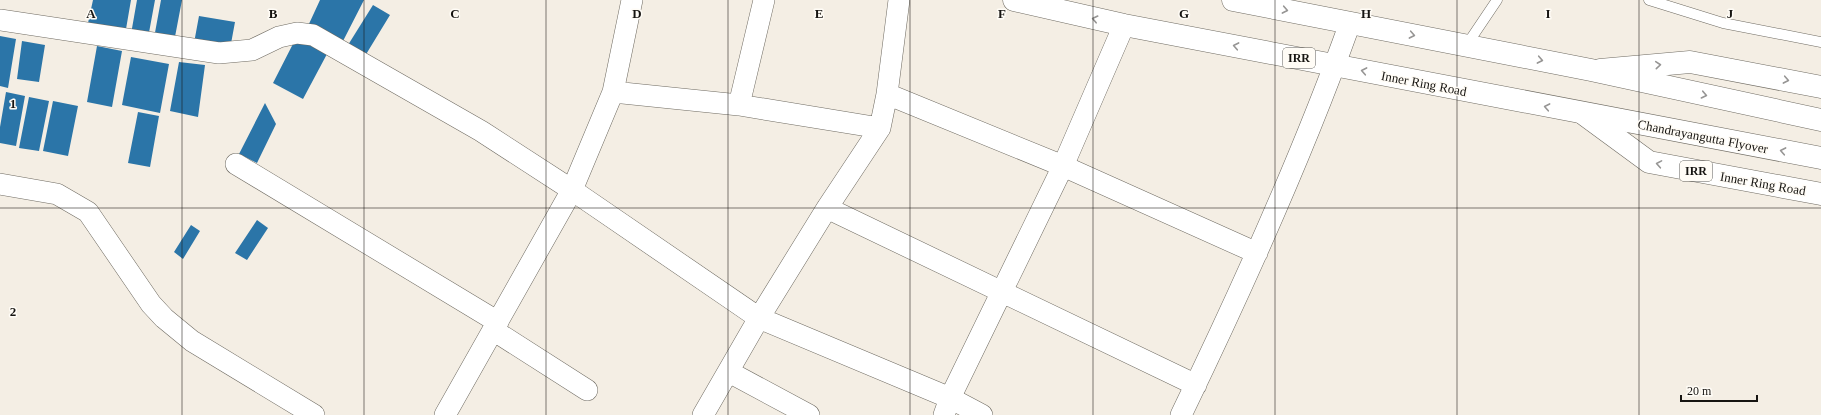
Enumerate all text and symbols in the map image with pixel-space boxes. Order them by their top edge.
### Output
text: A [86,6,96,21]
text: B [269,6,278,21]
text: C [450,6,460,21]
text: D [632,6,642,21]
text: E [815,6,823,21]
text: F [998,6,1006,21]
text: G [1179,6,1189,21]
one-way arrow [1282,6,1288,14]
text: H [1361,6,1371,21]
text: I [1545,6,1551,21]
text: J [1727,6,1734,21]
one-way arrow [1092,15,1098,23]
one-way arrow [1409,31,1416,39]
one-way arrow [1233,43,1240,51]
road number: IRR [1283,48,1315,68]
one-way arrow [1537,56,1543,64]
one-way arrow [1655,60,1661,69]
one-way arrow [1361,67,1367,76]
street label: Inner Ring Road [1380,68,1468,99]
one-way arrow [1783,75,1789,84]
one-way arrow [1701,90,1707,98]
text: 1 [10,96,16,111]
one-way arrow [1543,103,1550,112]
street label: Chandrayangutta Flyover [1636,116,1770,157]
one-way arrow [1780,148,1786,156]
one-way arrow [1656,160,1662,169]
road number: IRR [1680,161,1712,181]
street label: Inner Ring Road [1719,169,1807,198]
text: 2 [10,304,16,319]
scale bar [1681,377,1757,403]
text: 20 m [1687,384,1712,398]

